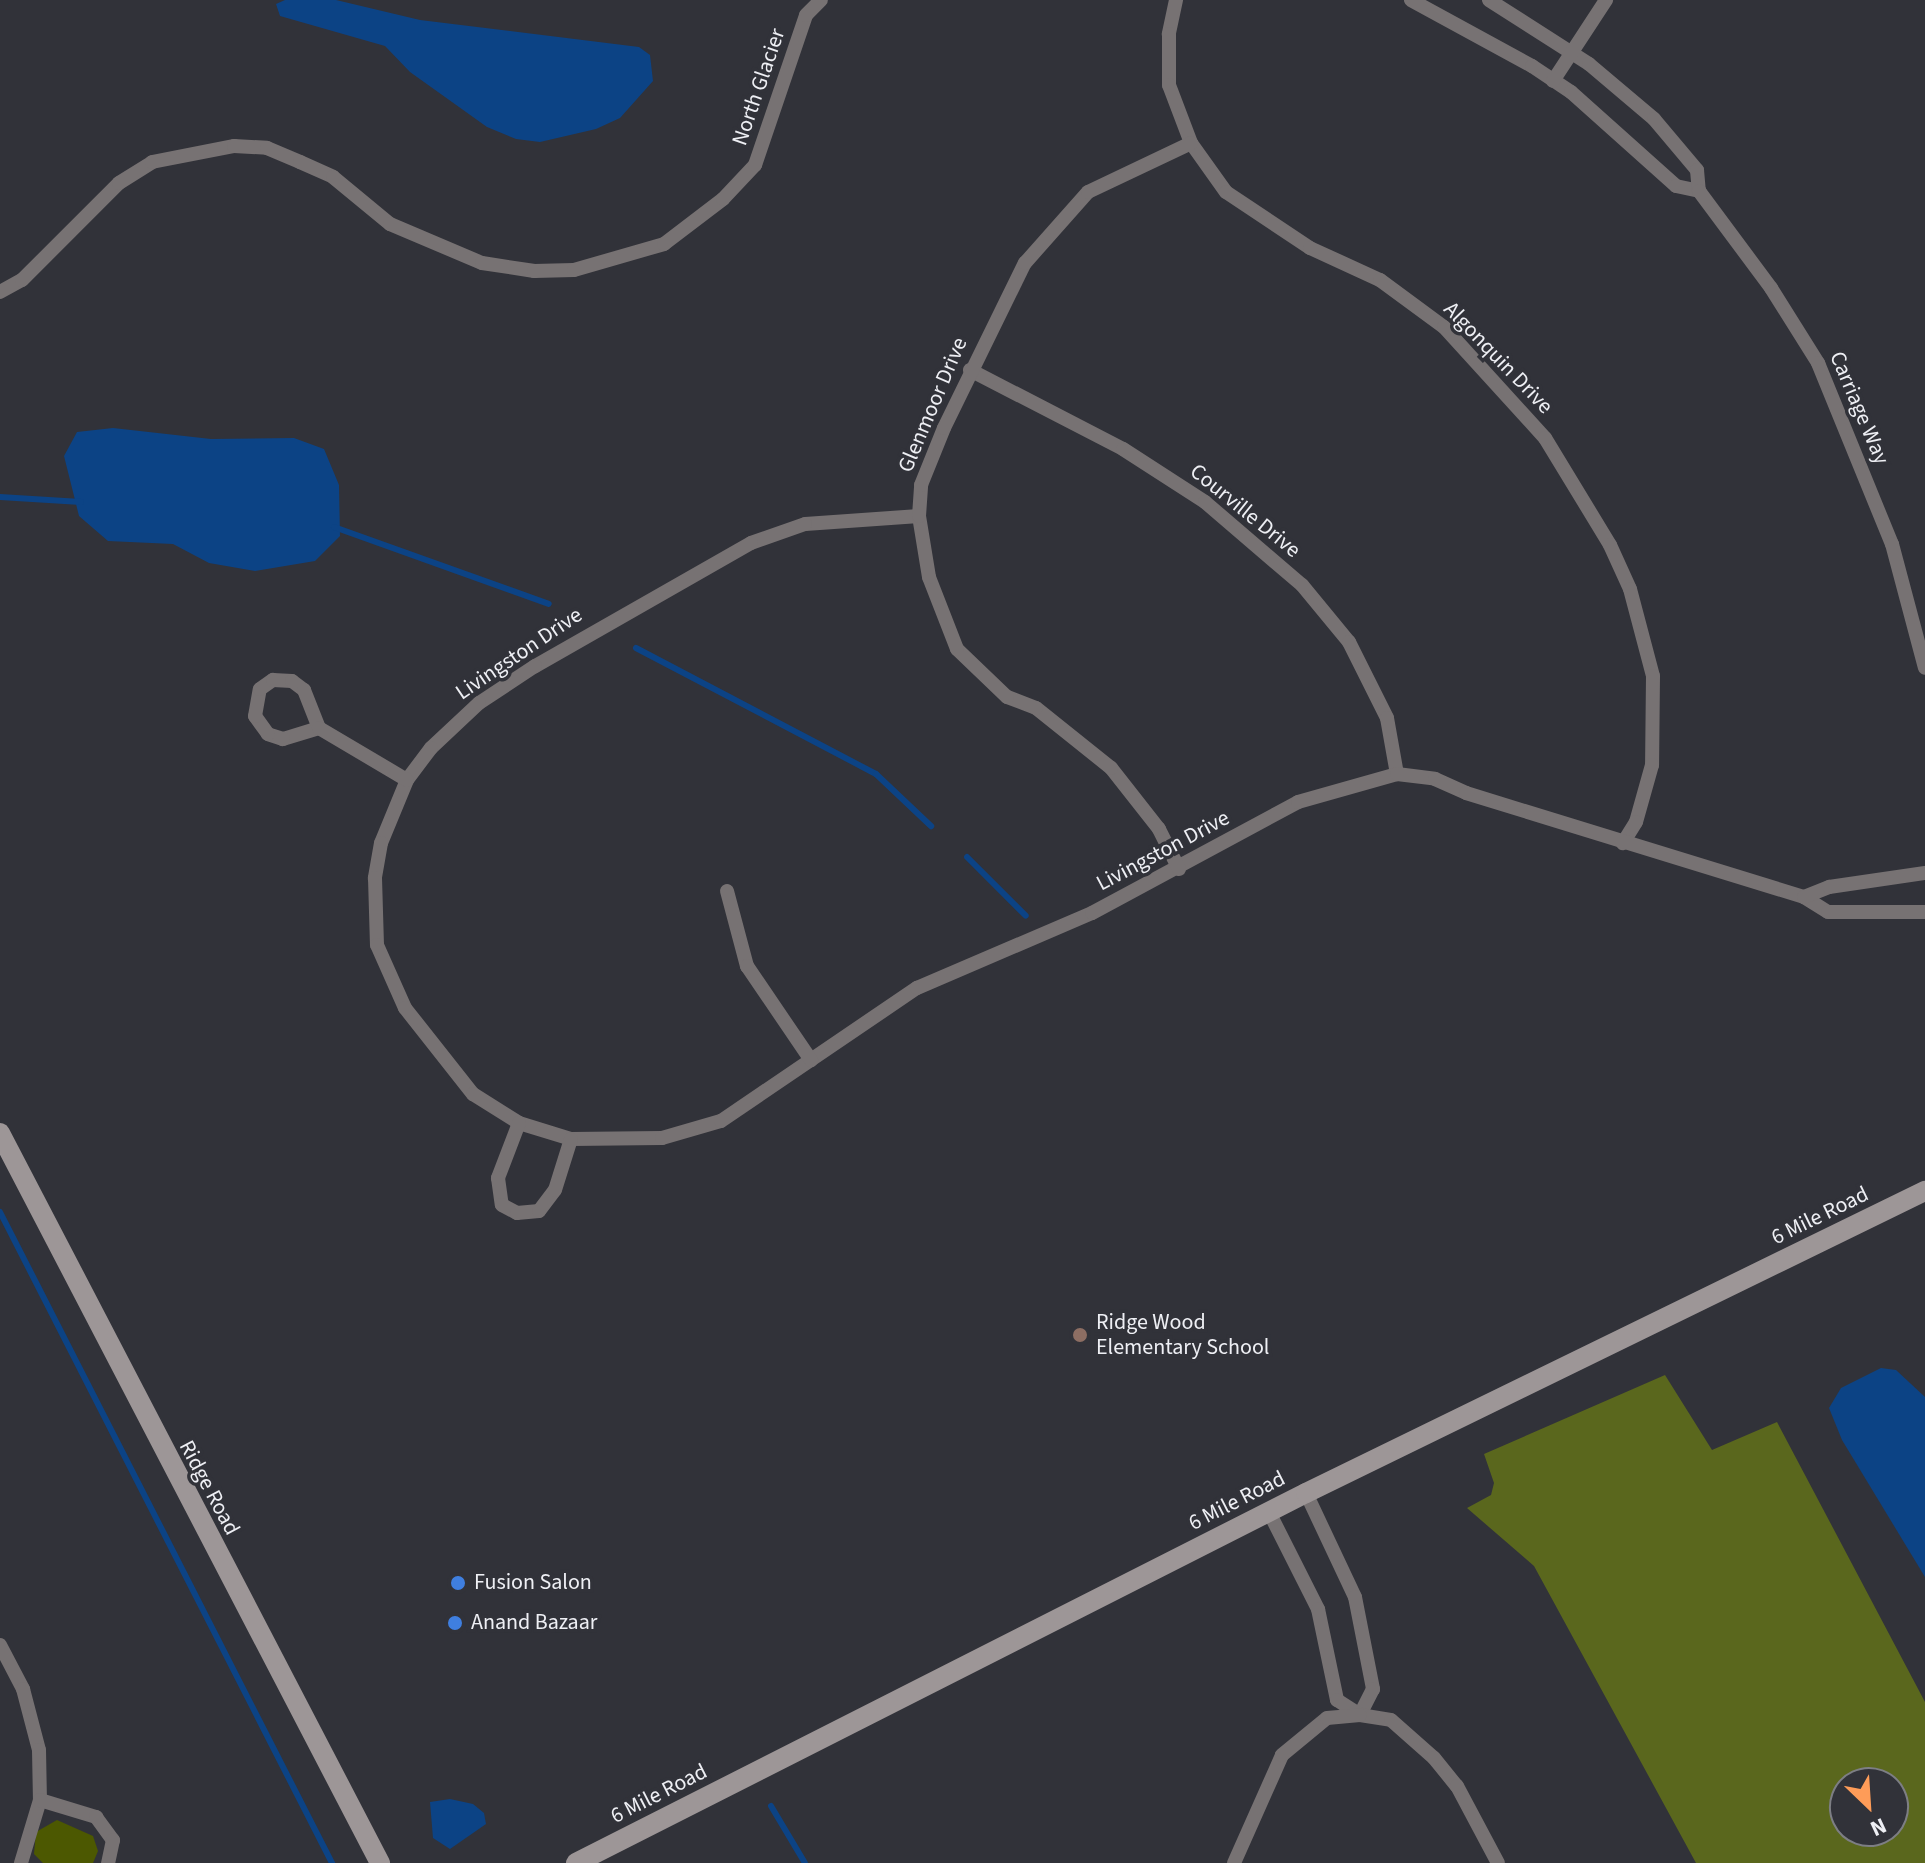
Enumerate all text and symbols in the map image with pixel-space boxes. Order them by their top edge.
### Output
street label: North Glacier [727,25,791,149]
street label: Algonquin Drive [1438,296,1558,420]
street label: Glenmoor Drive [893,334,973,476]
street label: Carriage Way [1823,348,1895,468]
street label: Courville Drive [1184,458,1306,564]
street label: Livingston Drive [451,602,587,706]
street label: Livingston Drive [1092,805,1234,897]
street label: 6 Mile Road [1767,1181,1873,1251]
place label: Ridge Wood Elementary School [1096,1309,1269,1360]
marker: Ridge Wood Elementary School [1071,1326,1089,1344]
street label: Ridge Road [173,1436,245,1540]
street label: 6 Mile Road [1184,1465,1290,1537]
place label: Fusion Salon [474,1570,592,1596]
marker: Fusion Salon [449,1574,467,1592]
place label: Anand Bazaar [471,1610,597,1636]
marker: Anand Bazaar [446,1614,464,1632]
street label: 6 Mile Road [606,1758,712,1830]
north arrow [1829,1767,1909,1847]
text: N [1865,1809,1892,1845]

